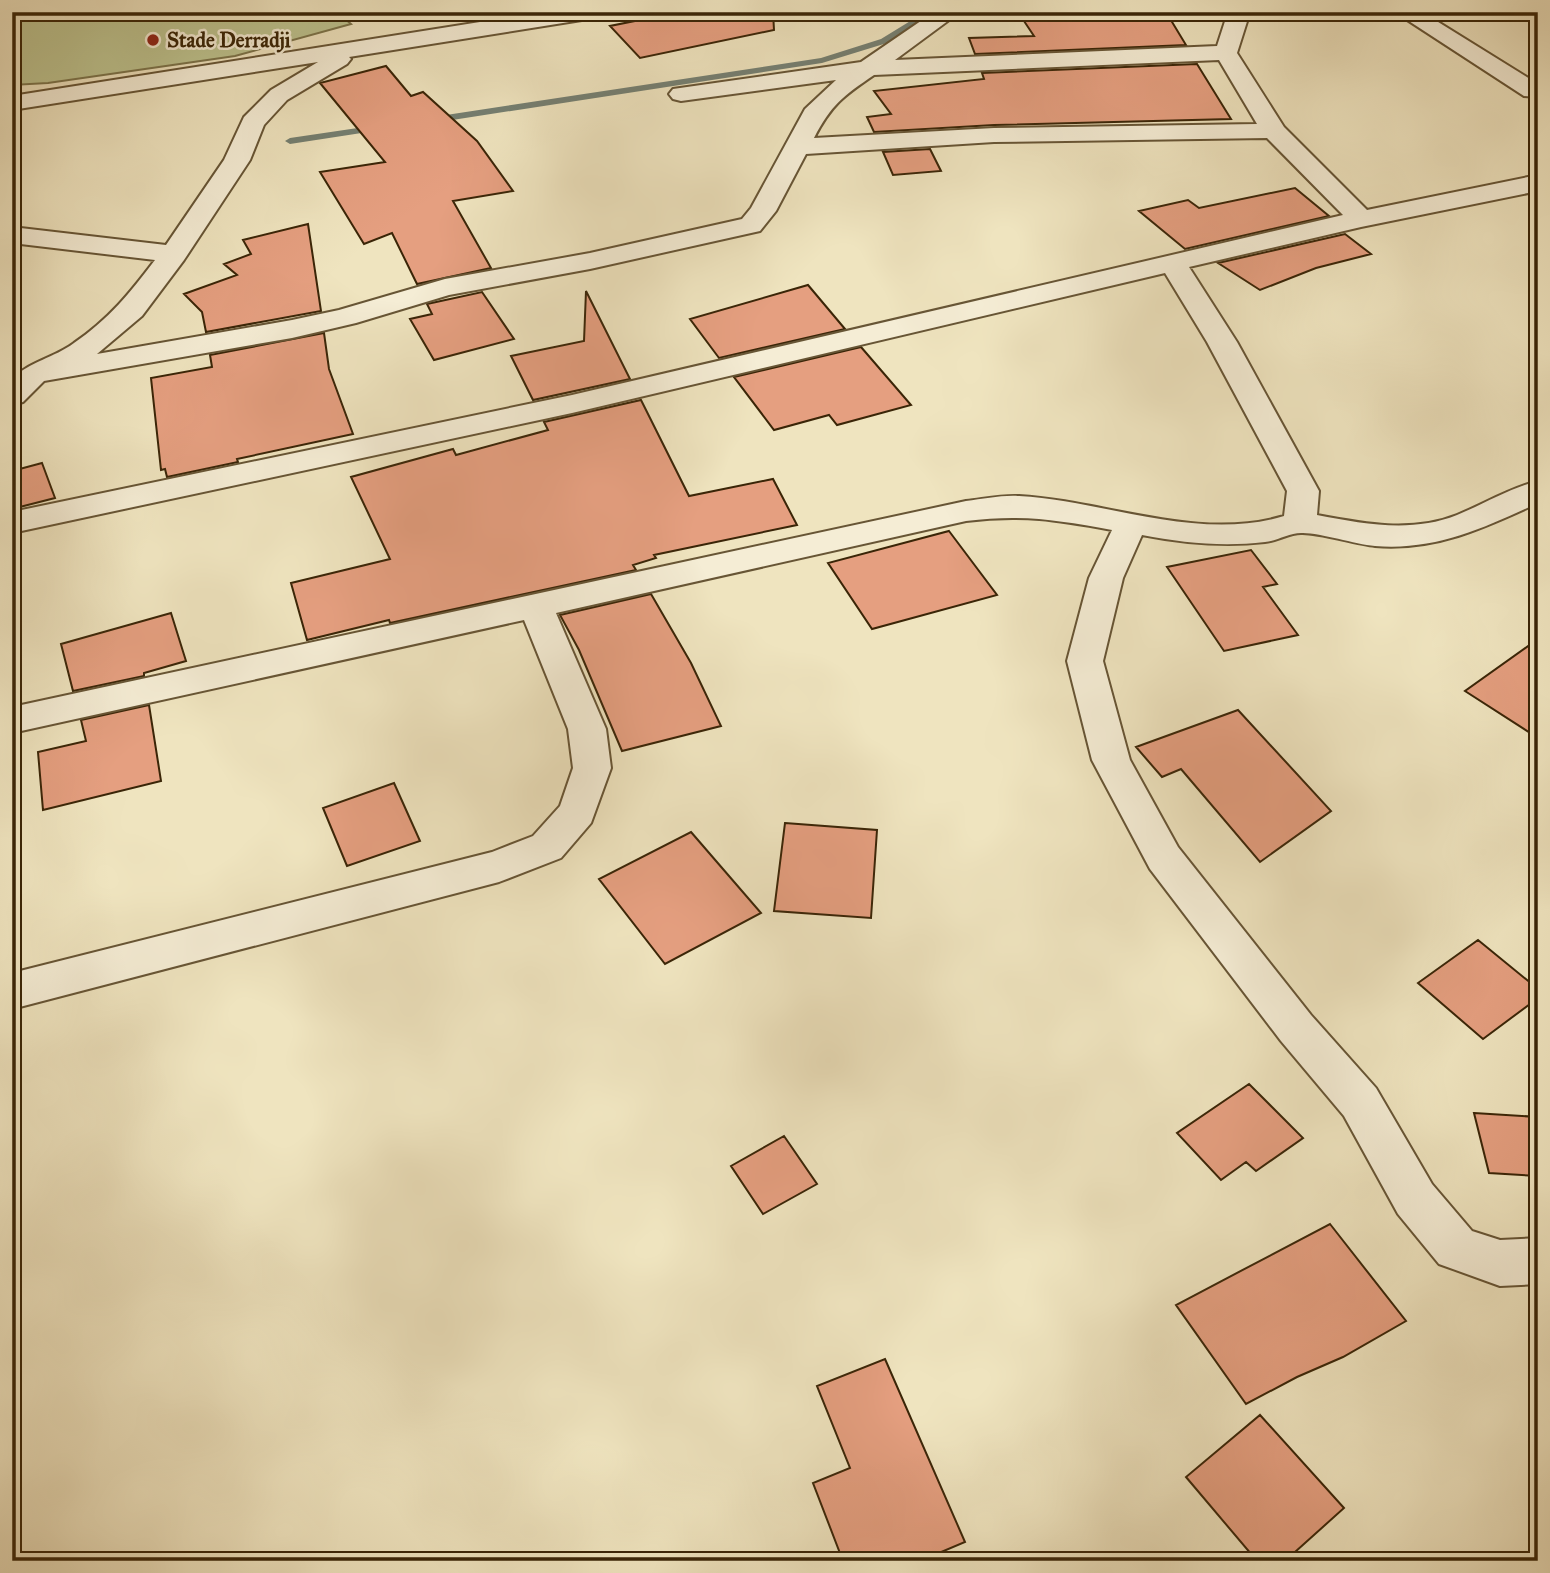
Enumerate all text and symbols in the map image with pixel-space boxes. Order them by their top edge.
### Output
place label: Stade Derradji [167,27,291,53]
marker: Stade Derradji [145,32,161,48]

